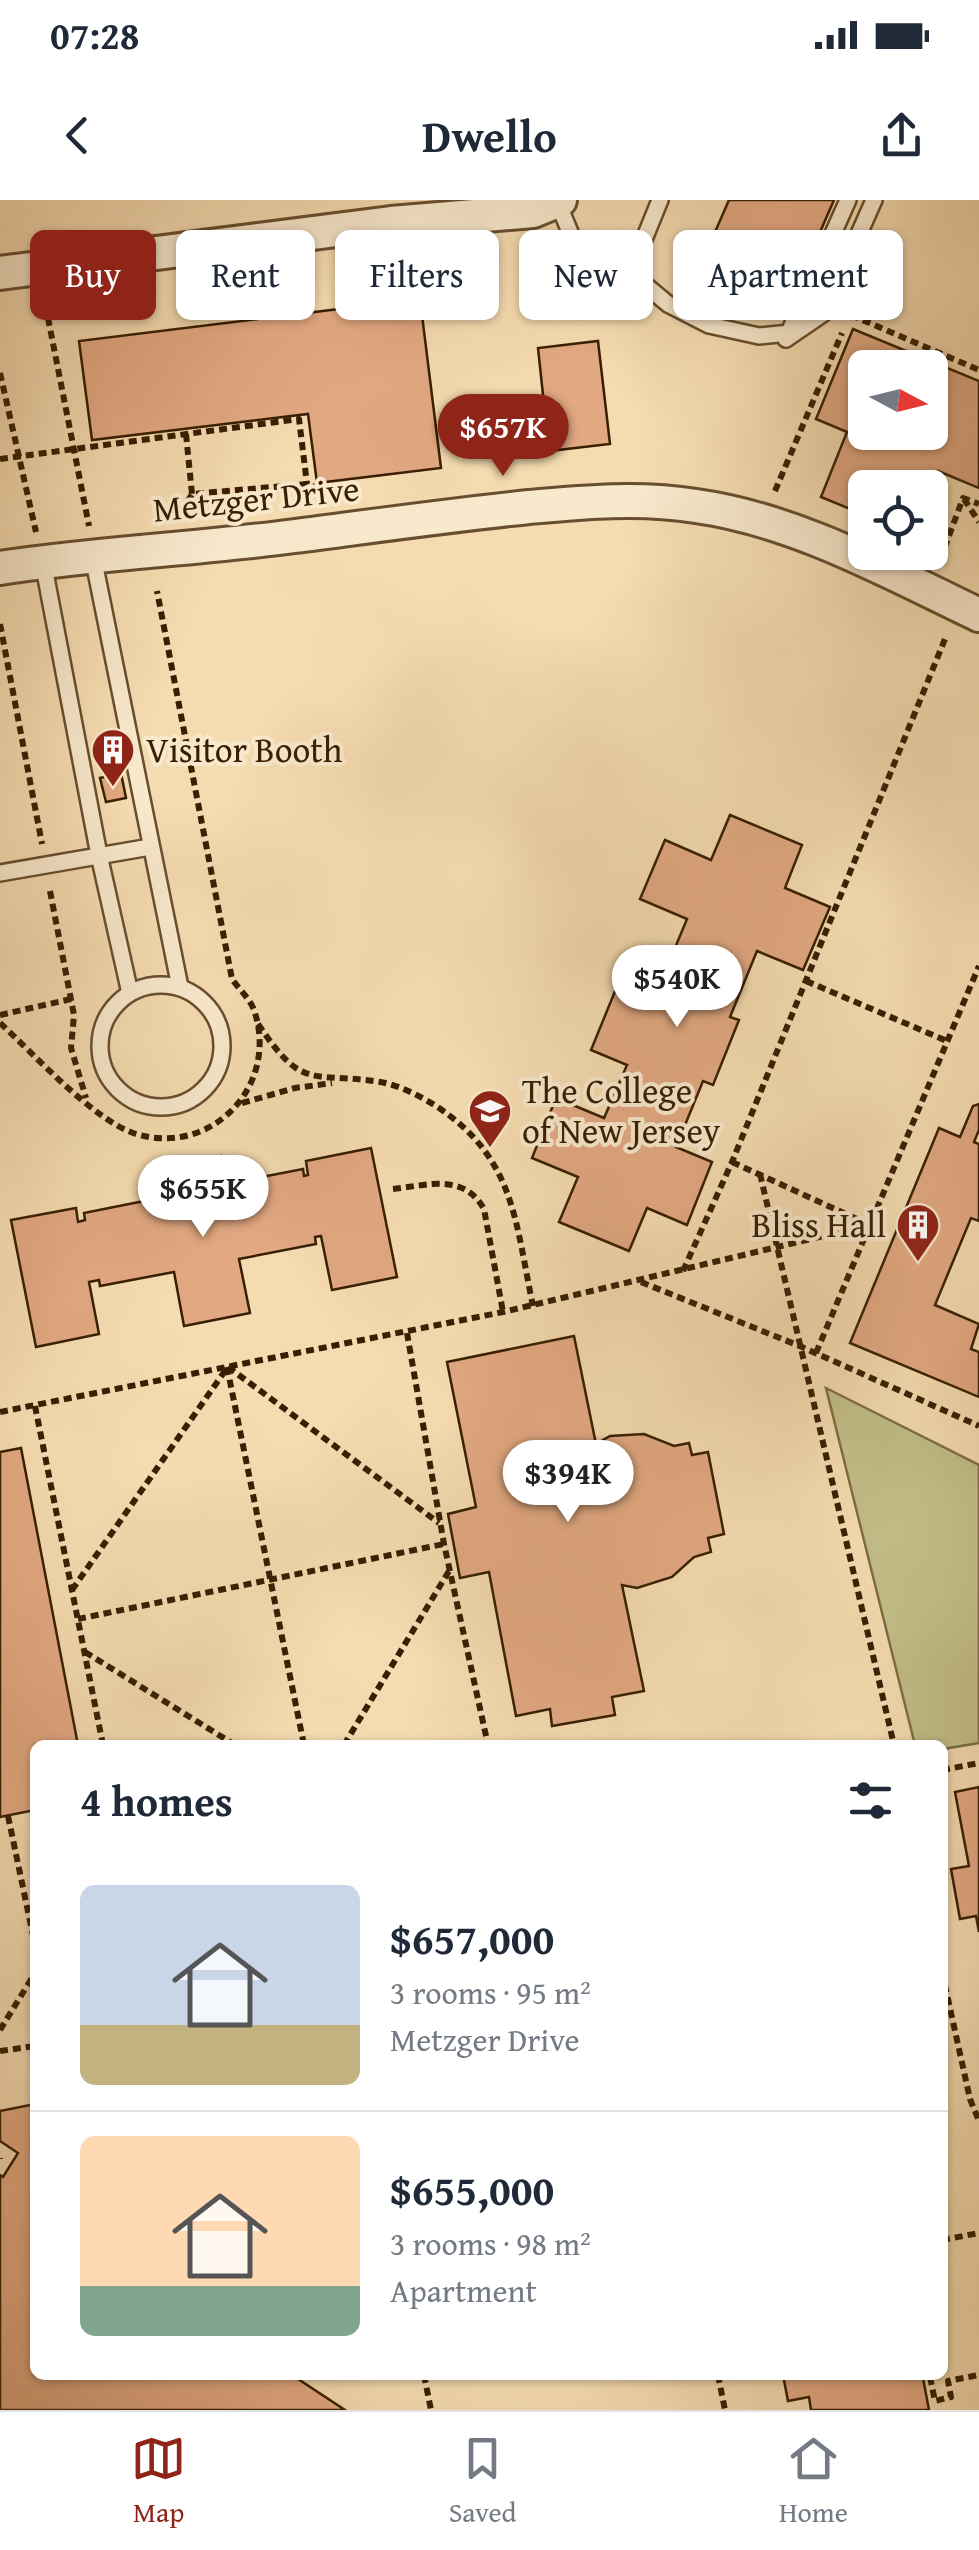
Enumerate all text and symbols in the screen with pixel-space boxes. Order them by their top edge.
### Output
text: 07:28 [50,7,140,63]
text: Dwello [422,103,557,168]
icon: back [50,108,105,163]
icon: share [874,108,929,163]
chip: Buy [30,230,156,320]
chip: Rent [176,230,315,320]
chip: Filters [335,230,499,320]
chip: New [519,230,653,320]
chip: Apartment [673,230,903,320]
north arrow [848,350,948,450]
map controls [848,350,948,570]
pin: $657K [433,394,573,479]
text: $657K [460,403,546,450]
street label: Metzger Drive [150,462,362,535]
button: locate [848,470,948,570]
place label: Visitor Booth [146,724,343,775]
building icon: Visitor Booth [90,727,136,788]
pin: $540K [607,945,747,1030]
text: $540K [634,954,720,1001]
place label: The College of New Jersey [522,1065,721,1156]
school or university icon: The College of New Jersey [467,1088,513,1149]
pin: $655K [133,1155,273,1240]
text: $655K [160,1164,246,1211]
place label: Bliss Hall [752,1199,886,1250]
building icon: Bliss Hall [895,1202,941,1263]
pin: $394K [498,1440,638,1525]
text: $394K [525,1449,611,1496]
text: 4 homes [80,1770,233,1831]
icon: filters [843,1773,898,1828]
text: $657,000 [390,1908,554,1969]
icon: home [160,1925,280,2045]
text: 3 rooms · 95 m² [390,1969,591,2016]
text: Metzger Drive [390,2016,580,2063]
text: $655,000 [390,2159,554,2220]
icon: home [160,2176,280,2296]
text: 3 rooms · 98 m² [390,2220,591,2267]
text: Apartment [390,2267,537,2314]
tab: Map [131,2431,186,2532]
tab: Saved [449,2431,516,2532]
tab: Home [779,2431,848,2532]

